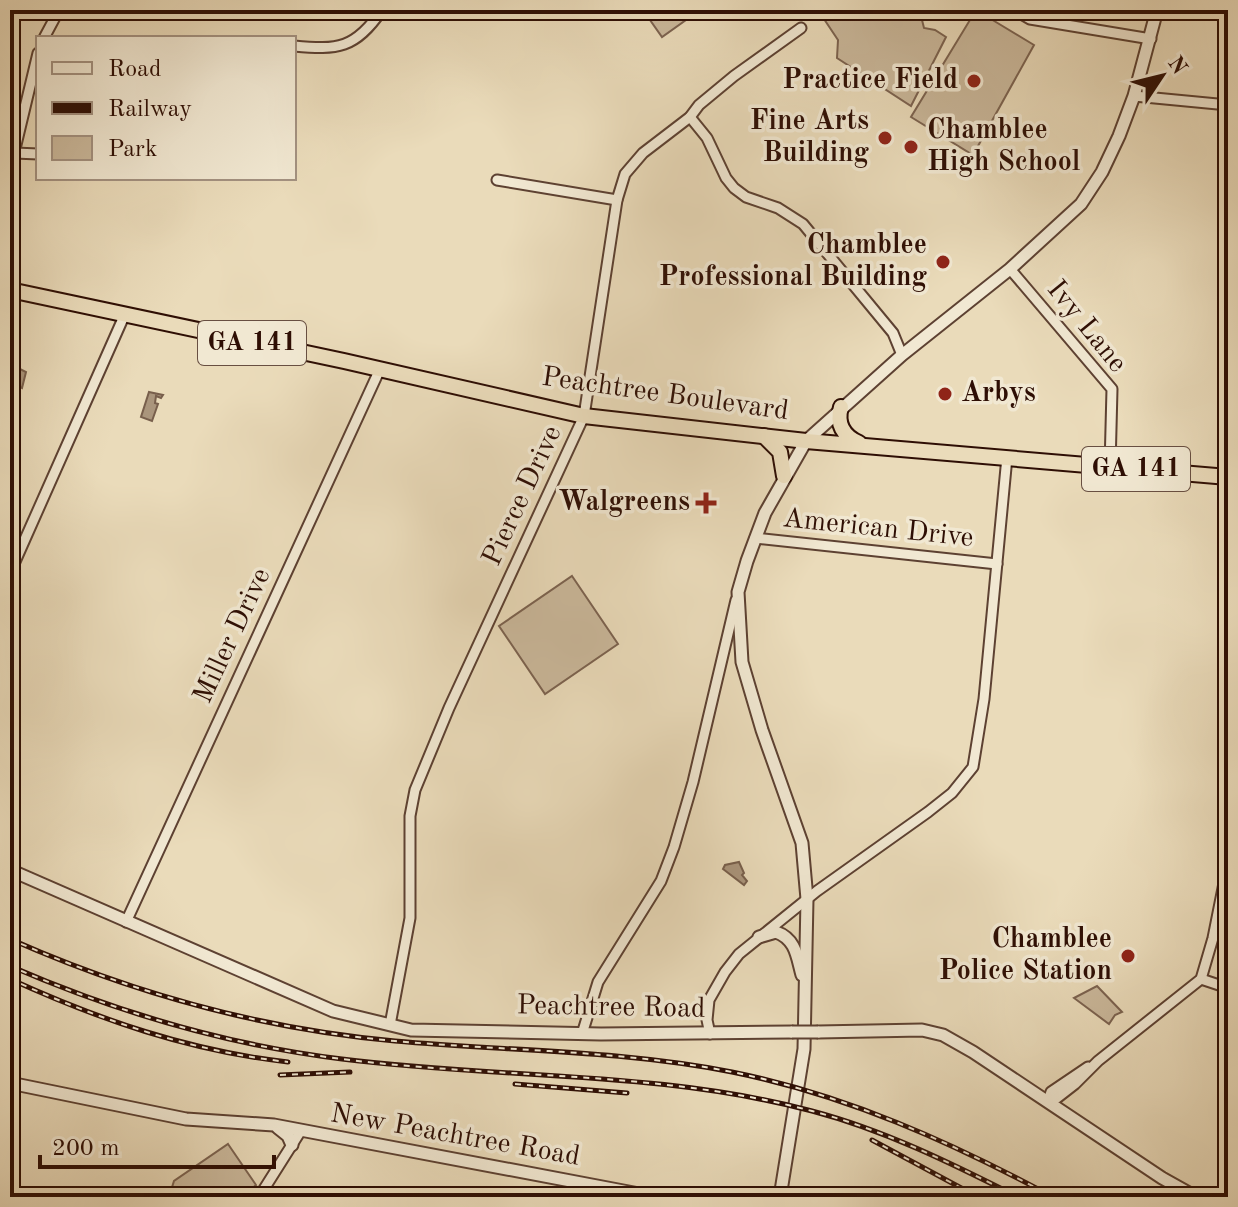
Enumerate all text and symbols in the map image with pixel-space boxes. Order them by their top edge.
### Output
legend [36,36,296,180]
north arrow [1122,36,1202,116]
text: N [1163,52,1191,79]
text: Road [108,58,161,82]
place label: Practice Field [782,67,958,95]
marker: Practice Field [965,72,983,90]
text: Railway [108,98,192,122]
place label: Fine Arts Building [750,108,869,168]
place label: Chamblee High School [927,117,1081,177]
marker: Fine Arts Building [876,129,894,147]
text: Park [108,138,157,162]
marker: Chamblee High School [902,138,920,156]
place label: Chamblee Professional Building [659,232,927,292]
marker: Chamblee Professional Building [934,253,952,271]
street label: Ivy Lane [1041,276,1131,378]
road number: GA 141 [198,321,306,365]
street label: Peachtree Boulevard [540,364,790,426]
place label: Arbys [961,380,1036,408]
marker: Arbys [936,385,954,403]
street label: Pierce Drive [478,422,568,570]
road number: GA 141 [1082,447,1190,491]
place label: Walgreens [558,489,690,517]
marker: Walgreens [697,494,715,512]
street label: American Drive [781,505,975,553]
street label: Miller Drive [190,564,276,708]
place label: Chamblee Police Station [939,926,1112,986]
marker: Chamblee Police Station [1119,947,1137,965]
street label: Peachtree Road [516,992,706,1024]
street label: New Peachtree Road [328,1100,582,1172]
scale bar [40,1119,274,1169]
text: 200 m [52,1137,120,1161]

